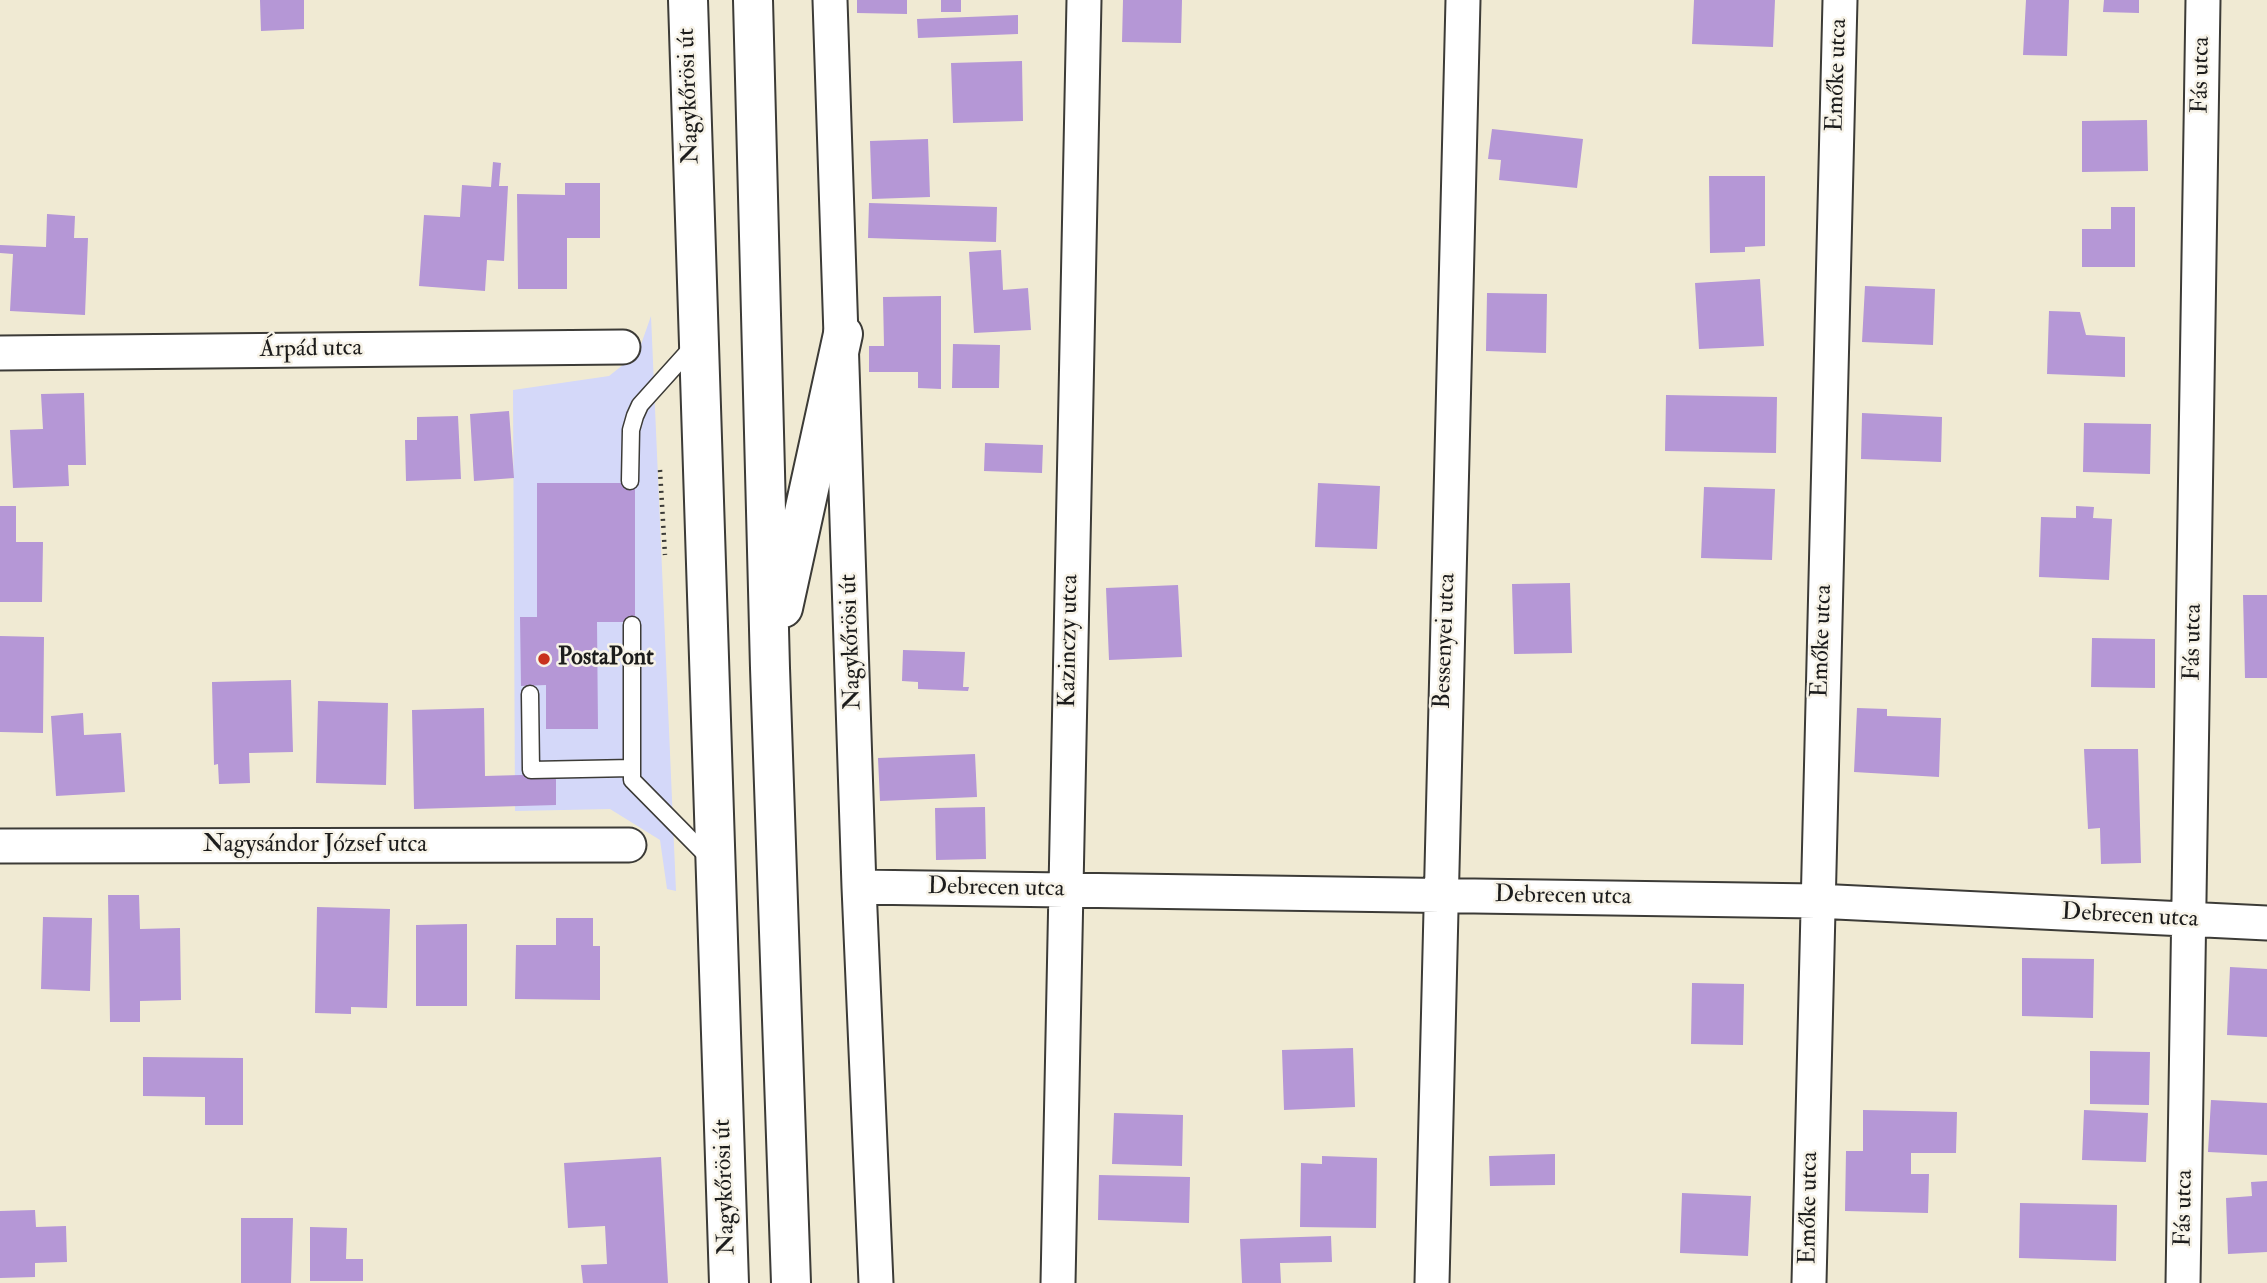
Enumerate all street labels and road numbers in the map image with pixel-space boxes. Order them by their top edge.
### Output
street label: Emőke utca [1822,18,1854,132]
street label: Nagykőrösi út [673,27,707,165]
street label: Fás utca [2187,36,2217,114]
street label: Árpád utca [259,335,363,365]
street label: Nagykőrösi út [835,573,869,711]
street label: Bessenyei utca [1429,573,1463,709]
street label: Kazinczy utca [1054,574,1086,708]
street label: Emőke utca [1807,584,1839,698]
street label: Fás utca [2179,603,2209,681]
street label: Nagysándor József utca [203,832,427,860]
street label: Debrecen utca [927,873,1065,905]
street label: Debrecen utca [1494,881,1632,913]
street label: Debrecen utca [2061,899,2199,935]
street label: Nagykőrösi út [709,1118,743,1256]
street label: Emőke utca [1795,1151,1825,1265]
street label: Fás utca [2170,1169,2200,1247]

